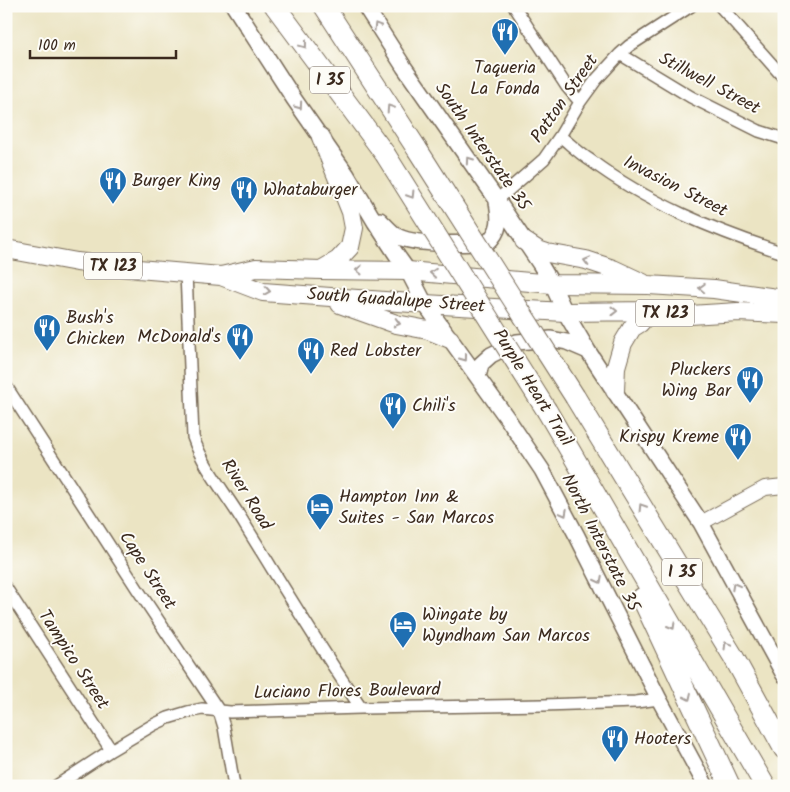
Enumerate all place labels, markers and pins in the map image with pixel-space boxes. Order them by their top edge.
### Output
restaurant icon: Taqueria La Fonda [490,17,520,56]
place label: Taqueria La Fonda [470,54,540,104]
restaurant icon: Burger King [98,166,128,205]
place label: Burger King [132,167,221,196]
restaurant icon: Whataburger [229,175,259,214]
place label: Whataburger [263,176,358,205]
place label: Bush's Chicken [66,304,125,354]
restaurant icon: Bush's Chicken [32,313,62,352]
restaurant icon: McDonald's [225,322,255,361]
place label: McDonald's [137,323,221,352]
restaurant icon: Red Lobster [296,336,326,375]
place label: Red Lobster [330,337,422,366]
place label: Pluckers Wing Bar [661,356,732,406]
restaurant icon: Pluckers Wing Bar [735,365,765,404]
restaurant icon: Chili's [378,391,408,430]
place label: Chili's [412,392,456,421]
restaurant icon: Krispy Kreme [723,422,753,461]
place label: Krispy Kreme [619,423,719,452]
place label: Hampton Inn & Suites - San Marcos [339,483,495,533]
hotel icon: Hampton Inn & Suites - San Marcos [305,492,335,531]
place label: Wingate by Wyndham San Marcos [422,601,590,651]
hotel icon: Wingate by Wyndham San Marcos [388,610,418,649]
restaurant icon: Hooters [600,724,630,763]
place label: Hooters [634,725,691,754]

